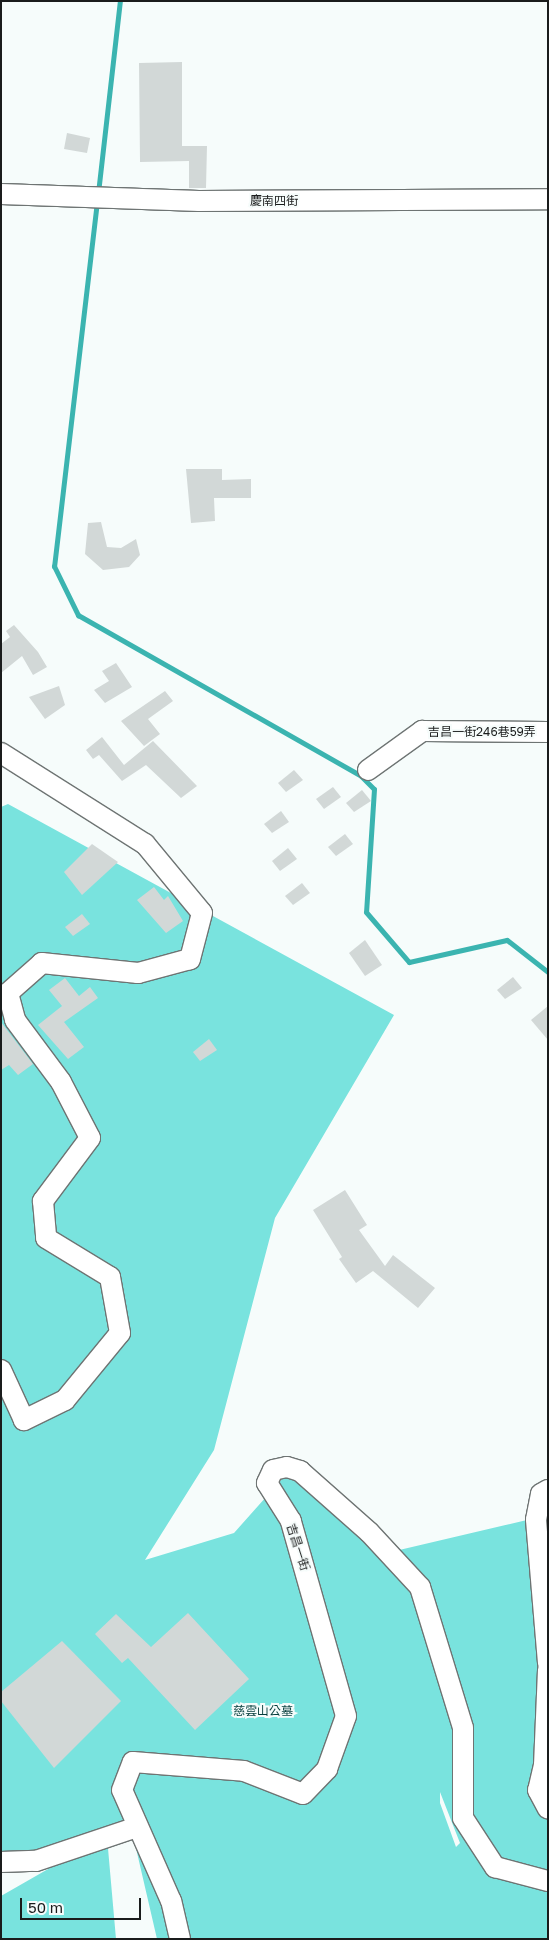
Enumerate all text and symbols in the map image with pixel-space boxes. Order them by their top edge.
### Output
street label: 慶南四街 [250,194,298,208]
street label: 吉昌一街246巷59弄 [428,725,536,739]
street label: 吉昌一街 [284,1522,312,1572]
park label: 慈雲山公墓 [233,1704,293,1718]
scale bar [22,1888,144,1920]
text: 50 m [28,1898,63,1916]

